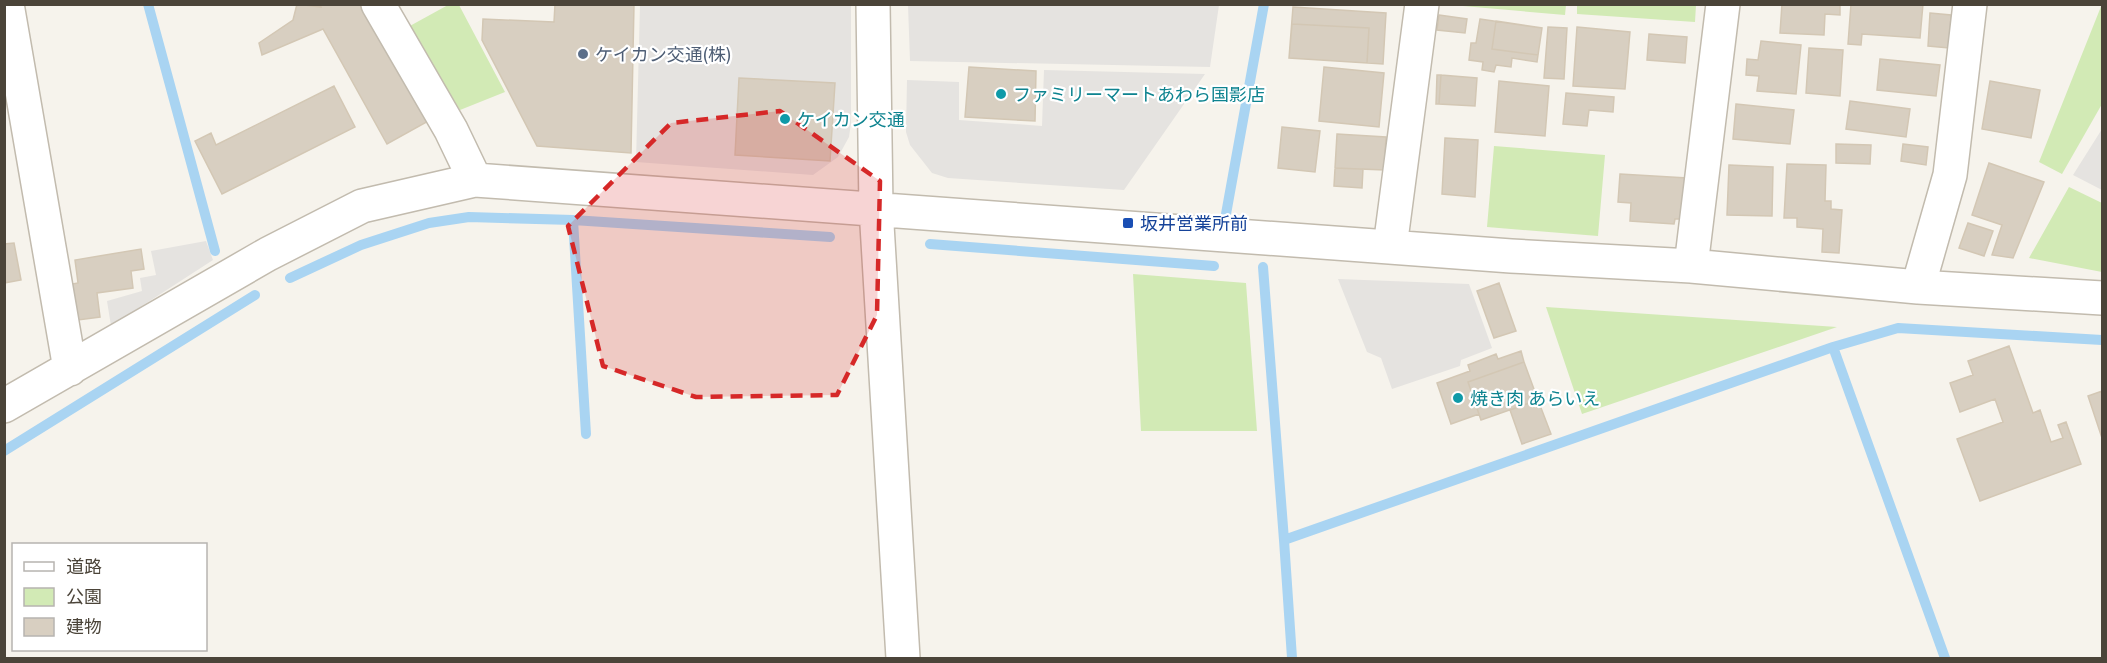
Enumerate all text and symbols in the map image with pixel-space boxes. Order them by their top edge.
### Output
place label: ケイカン交通(株) [595,44,732,65]
marker: ケイカン交通(株) [576,47,590,61]
place label: ファミリーマートあわら国影店 [1013,84,1265,105]
marker: ファミリーマートあわら国影店 [994,87,1008,101]
place label: ケイカン交通 [797,109,905,130]
marker: ケイカン交通 [778,112,792,126]
place label: 坂井営業所前 [1140,213,1248,234]
marker: 坂井営業所前 [1121,216,1135,230]
place label: 焼き肉 あらいえ [1470,388,1600,409]
marker: 焼き肉 あらいえ [1451,391,1465,405]
legend [12,543,207,651]
text: 道路 [66,556,102,577]
text: 公園 [66,586,102,607]
text: 建物 [66,616,102,637]

